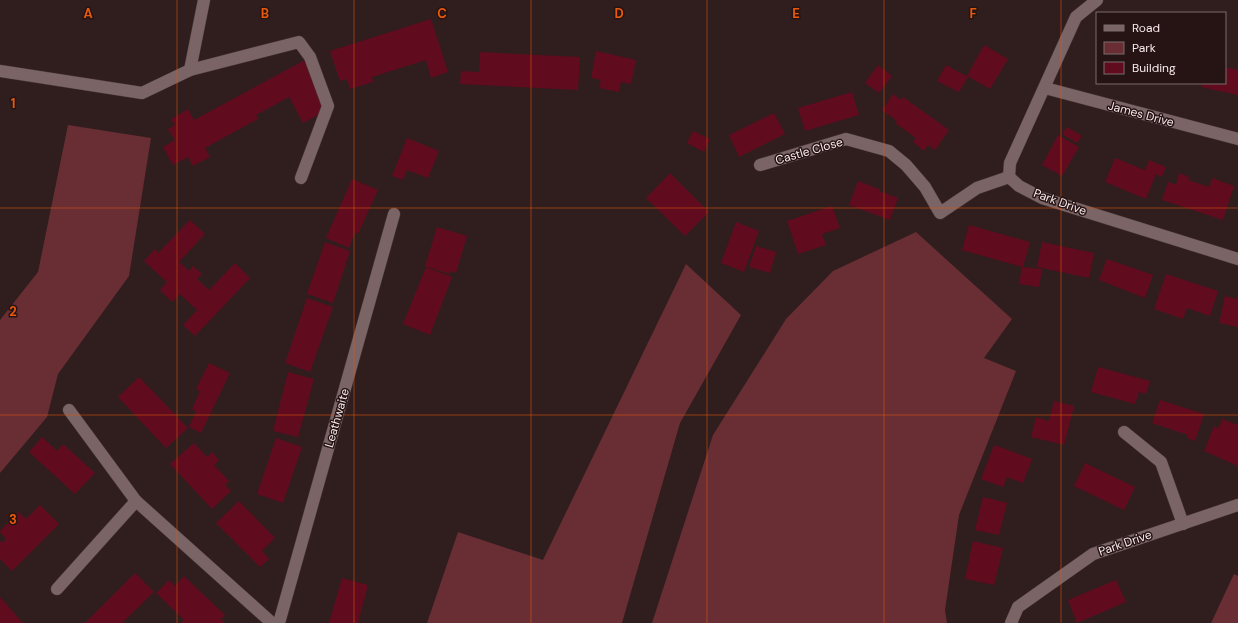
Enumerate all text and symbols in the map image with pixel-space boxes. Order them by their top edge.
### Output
text: A [83,5,93,22]
text: B [261,5,269,22]
text: C [437,5,447,22]
text: D [614,5,624,22]
text: E [792,5,800,22]
text: F [969,5,977,22]
legend [1096,12,1226,84]
text: Road [1132,20,1160,36]
text: Park [1132,40,1156,56]
text: Building [1132,60,1176,76]
text: 1 [11,95,15,112]
street label: James Drive [1106,98,1176,131]
street label: Castle Close [773,134,845,168]
street label: Park Drive [1031,185,1089,219]
text: 2 [9,303,17,320]
street label: Leathwaite [321,387,353,449]
text: 3 [9,511,17,528]
street label: Park Drive [1096,526,1154,560]

